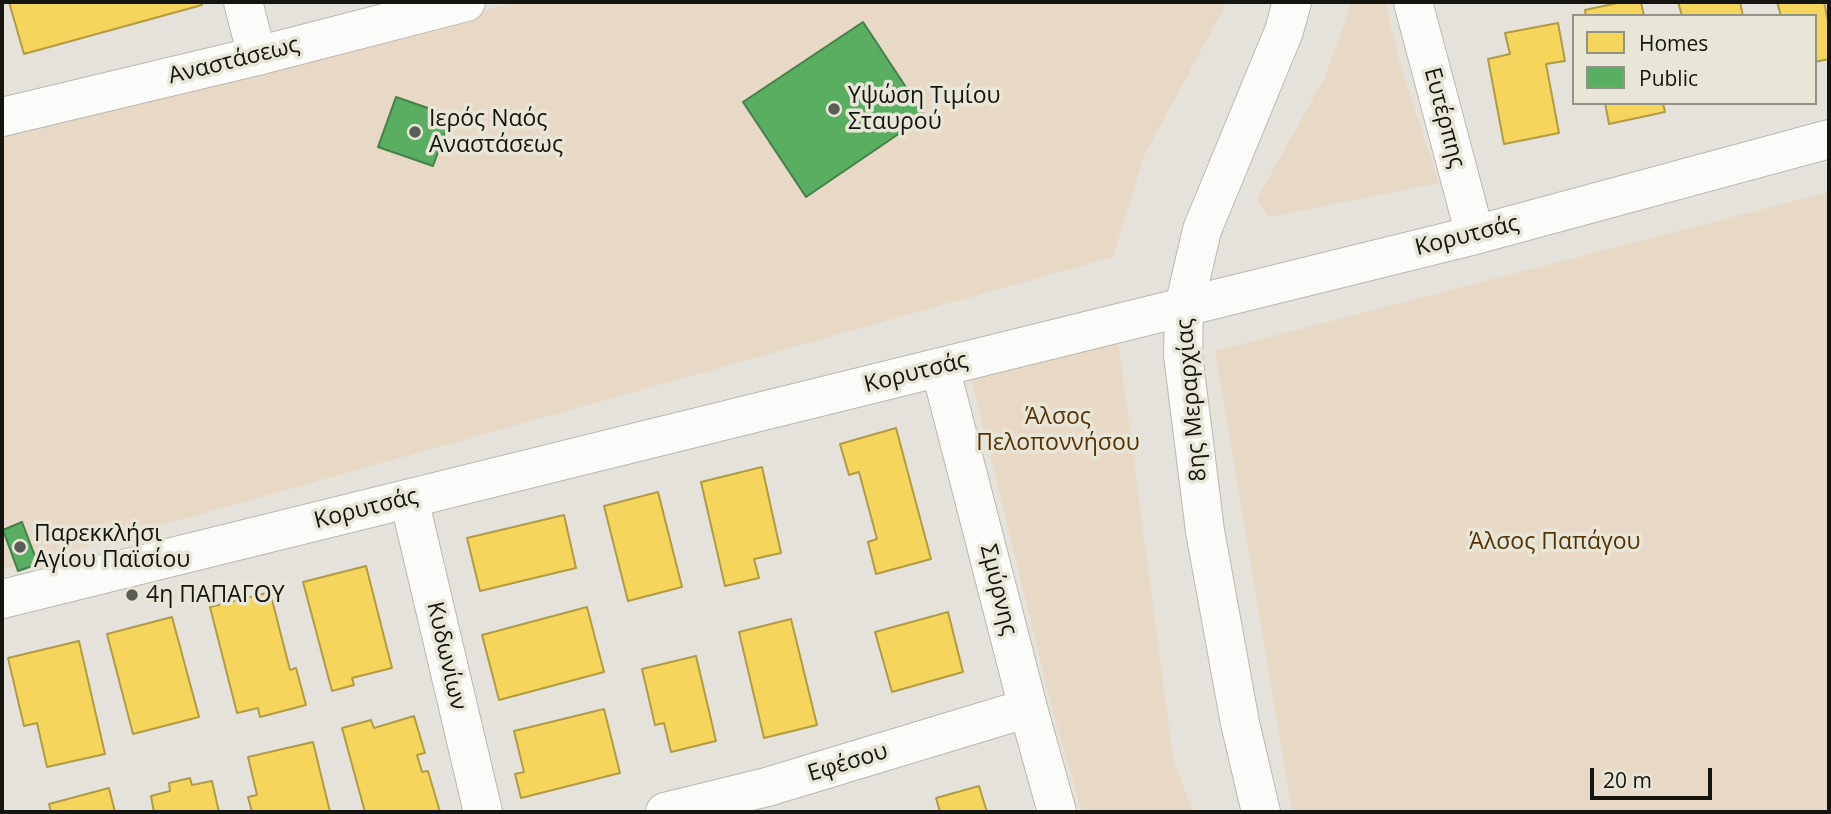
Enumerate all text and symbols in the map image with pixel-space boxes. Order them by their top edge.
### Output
legend [1572,14,1817,105]
text: Homes [1639,29,1708,57]
street label: Αναστάσεως [166,31,302,91]
text: Public [1639,64,1698,92]
street label: Ευτέρπης [1417,65,1471,171]
place label: Υψώση Τιμίου Σταυρού [848,82,1001,136]
marker: Υψώση Τιμίου Σταυρού [826,101,842,117]
place label: Ιερός Ναός Αναστάσεως [429,105,563,159]
marker: Ιερός Ναός Αναστάσεως [407,124,423,140]
street label: Κορυτσάς [1412,210,1522,262]
street label: 8ης Μεραρχίας [1171,318,1213,482]
street label: Κορυτσάς [861,347,971,399]
park label: Άλσος Πελοποννήσου [976,403,1140,457]
street label: Κορυτσάς [311,483,421,535]
place label: Παρεκκλήσι Αγίου Παϊσίου [34,520,190,574]
park label: Άλσος Παπάγου [1469,528,1641,556]
marker: Παρεκκλήσι Αγίου Παϊσίου [12,539,28,555]
street label: Σμύρνης [973,542,1023,638]
place label: 4η ΠΑΠΑΓΟΥ [146,581,285,609]
marker: 4η ΠΑΠΑΓΟΥ [124,587,140,603]
street label: Κυδωνίων [420,599,472,713]
street label: Εφέσου [805,738,891,788]
scale bar [1593,754,1716,798]
text: 20 m [1603,766,1652,794]

